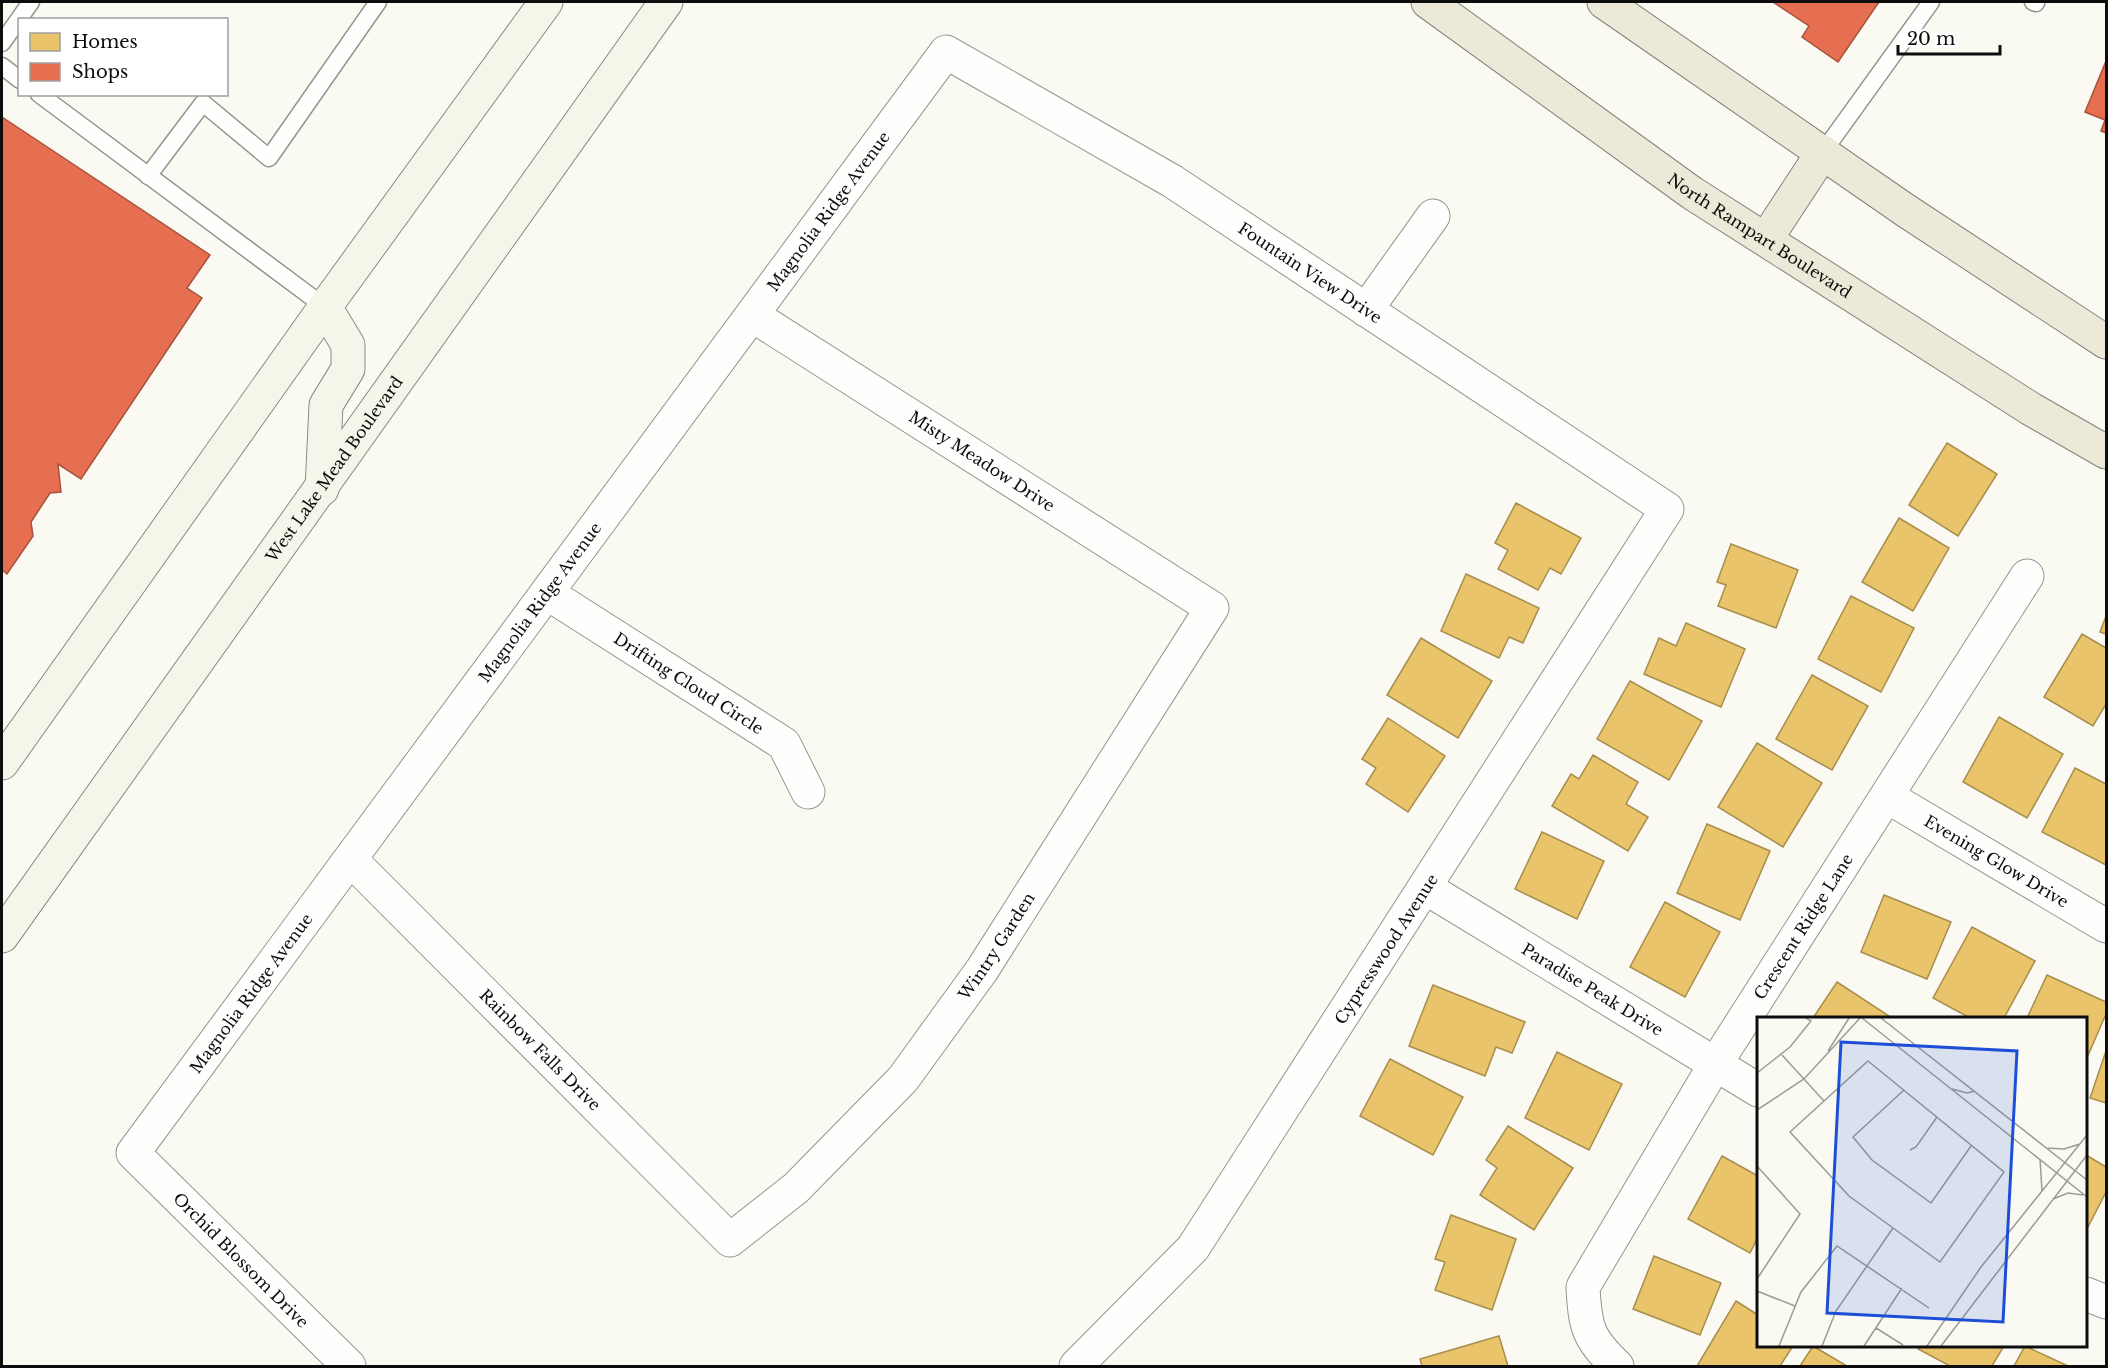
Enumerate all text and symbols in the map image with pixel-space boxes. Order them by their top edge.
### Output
legend [18,18,228,96]
scale bar [1898,18,2000,56]
text: 20 m [1907,28,1955,50]
text: Homes [72,31,138,53]
text: Shops [72,61,128,83]
street label: Magnolia Ridge Avenue [763,127,894,295]
street label: North Rampart Boulevard [1664,169,1856,302]
street label: Fountain View Drive [1235,218,1386,327]
street label: West Lake Mead Boulevard [261,372,407,567]
street label: Misty Meadow Drive [905,406,1059,516]
street label: Magnolia Ridge Avenue [474,518,605,686]
street label: Drifting Cloud Circle [610,628,767,738]
street label: Evening Glow Drive [1921,811,2072,912]
street label: Crescent Ridge Lane [1749,850,1857,1003]
street label: Cypresswood Avenue [1330,870,1442,1028]
street label: Wintry Garden [953,889,1039,1004]
street label: Magnolia Ridge Avenue [185,909,317,1077]
street label: Paradise Peak Drive [1518,939,1667,1040]
street label: Rainbow Falls Drive [475,985,605,1115]
inset map [1757,1017,2087,1347]
street label: Orchid Blossom Drive [169,1188,313,1332]

